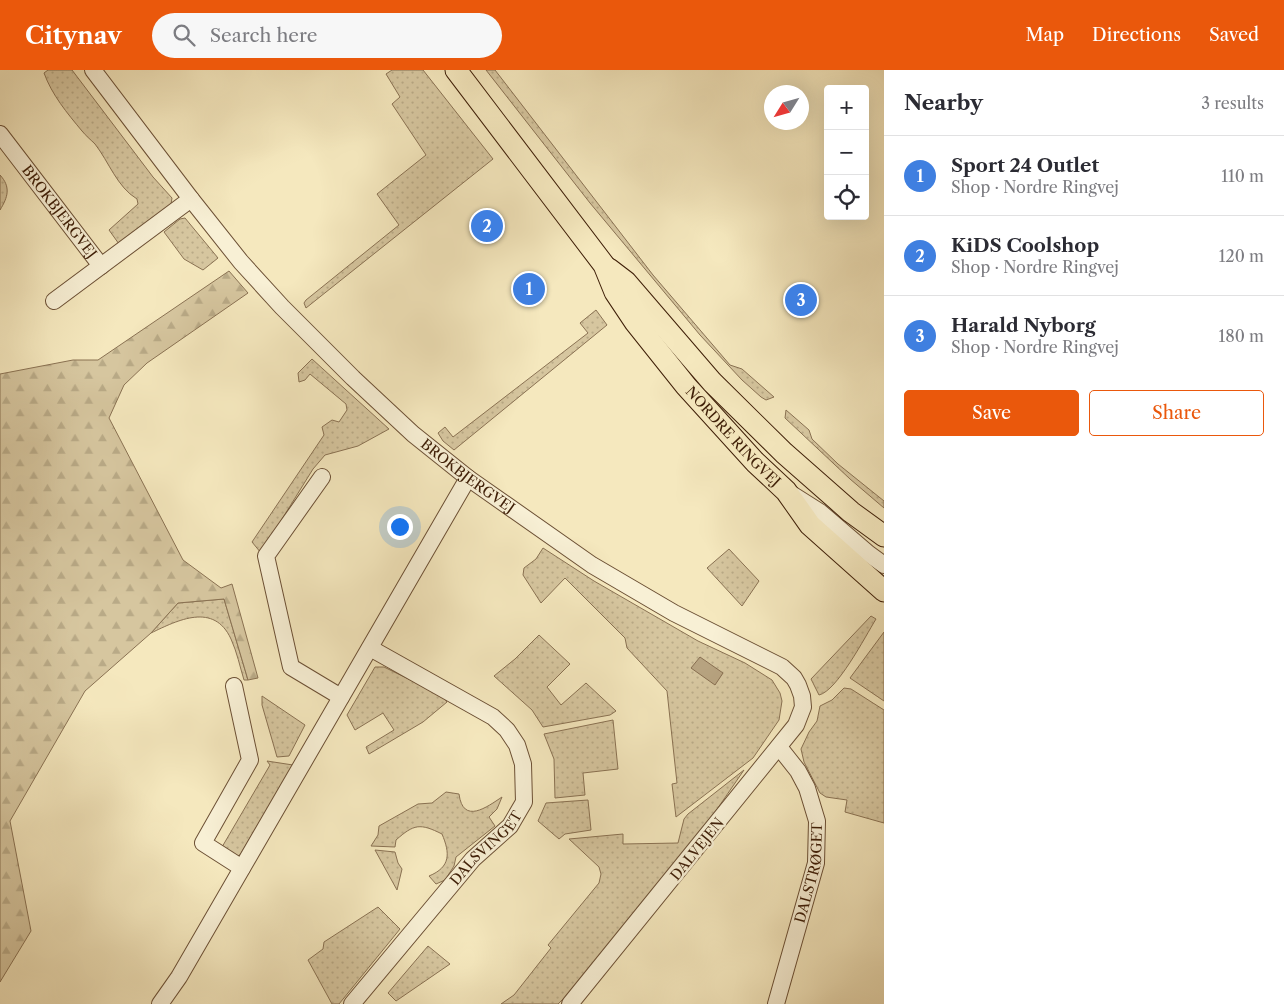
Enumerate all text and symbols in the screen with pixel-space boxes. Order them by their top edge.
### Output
search box [152,13,502,58]
text: Citynav [25,21,122,50]
icon: search [170,21,198,49]
text: Search here [210,24,317,47]
text: Map [1025,24,1064,46]
text: Directions [1092,24,1181,46]
text: Saved [1209,24,1259,46]
north arrow [764,85,809,130]
map controls [824,85,869,220]
button: + [824,85,869,130]
text: Nearby [904,90,983,115]
text: 3 results [1201,93,1264,113]
button: − [824,130,869,175]
text: Sport 24 Outlet [951,154,1099,177]
street label: BROKBJERGVEJ [18,162,101,262]
text: 1 [916,166,924,186]
text: 110 m [1221,166,1264,186]
button: locate [824,175,869,220]
text: Shop · Nordre Ringvej [951,177,1119,197]
pin: 2 [471,207,503,245]
text: KiDS Coolshop [951,234,1099,257]
text: 2 [915,246,925,266]
text: 120 m [1219,246,1264,266]
text: Shop · Nordre Ringvej [951,257,1119,277]
pin: 1 [513,270,545,308]
pin: 3 [785,281,817,319]
text: Harald Nyborg [951,314,1096,337]
text: 3 [915,326,925,346]
text: 180 m [1218,326,1264,346]
text: Shop · Nordre Ringvej [951,337,1119,357]
street label: NORDRE RINGVEJ [682,383,785,490]
button: Save [904,390,1079,436]
button: Share [1089,390,1264,436]
street label: BROKBJERGVEJ [417,435,518,517]
your location [387,514,413,540]
street label: DALSVINGET [446,807,526,889]
street label: DALVEJEN [666,814,728,884]
street label: DALSTRØGET [790,822,826,925]

